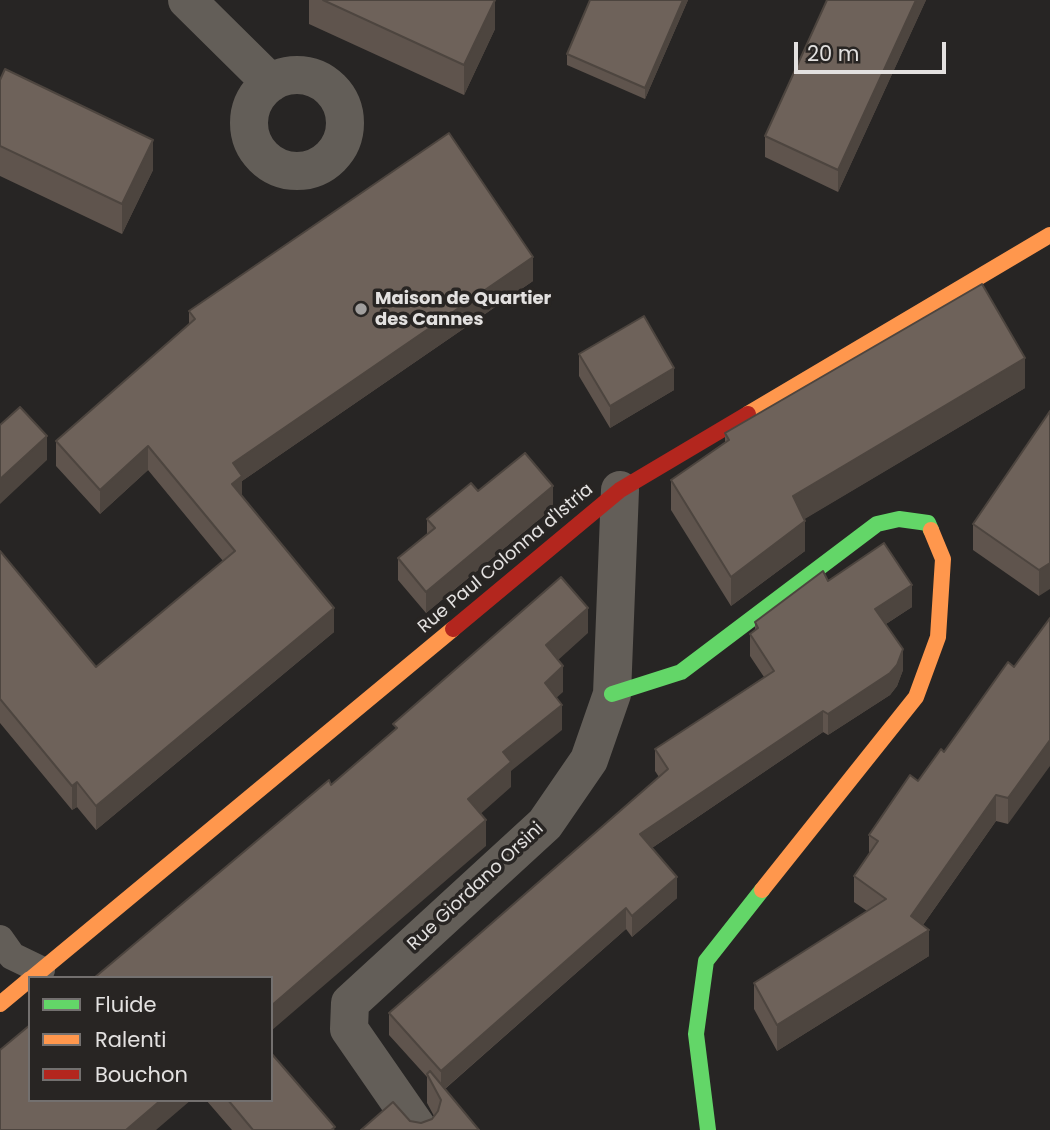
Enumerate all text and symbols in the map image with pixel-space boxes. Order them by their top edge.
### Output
scale bar [798,28,950,72]
text: 20 m [807,39,860,68]
place label: Maison de Quartier des Cannes [375,288,551,330]
marker: Maison de Quartier des Cannes [353,301,369,317]
street label: Rue Paul Colonna d'Istria [414,479,598,639]
street label: Rue Giordano Orsini [404,818,548,956]
legend [28,976,273,1102]
text: Fluide [95,990,157,1019]
text: Ralenti [95,1025,166,1054]
text: Bouchon [95,1060,188,1089]

